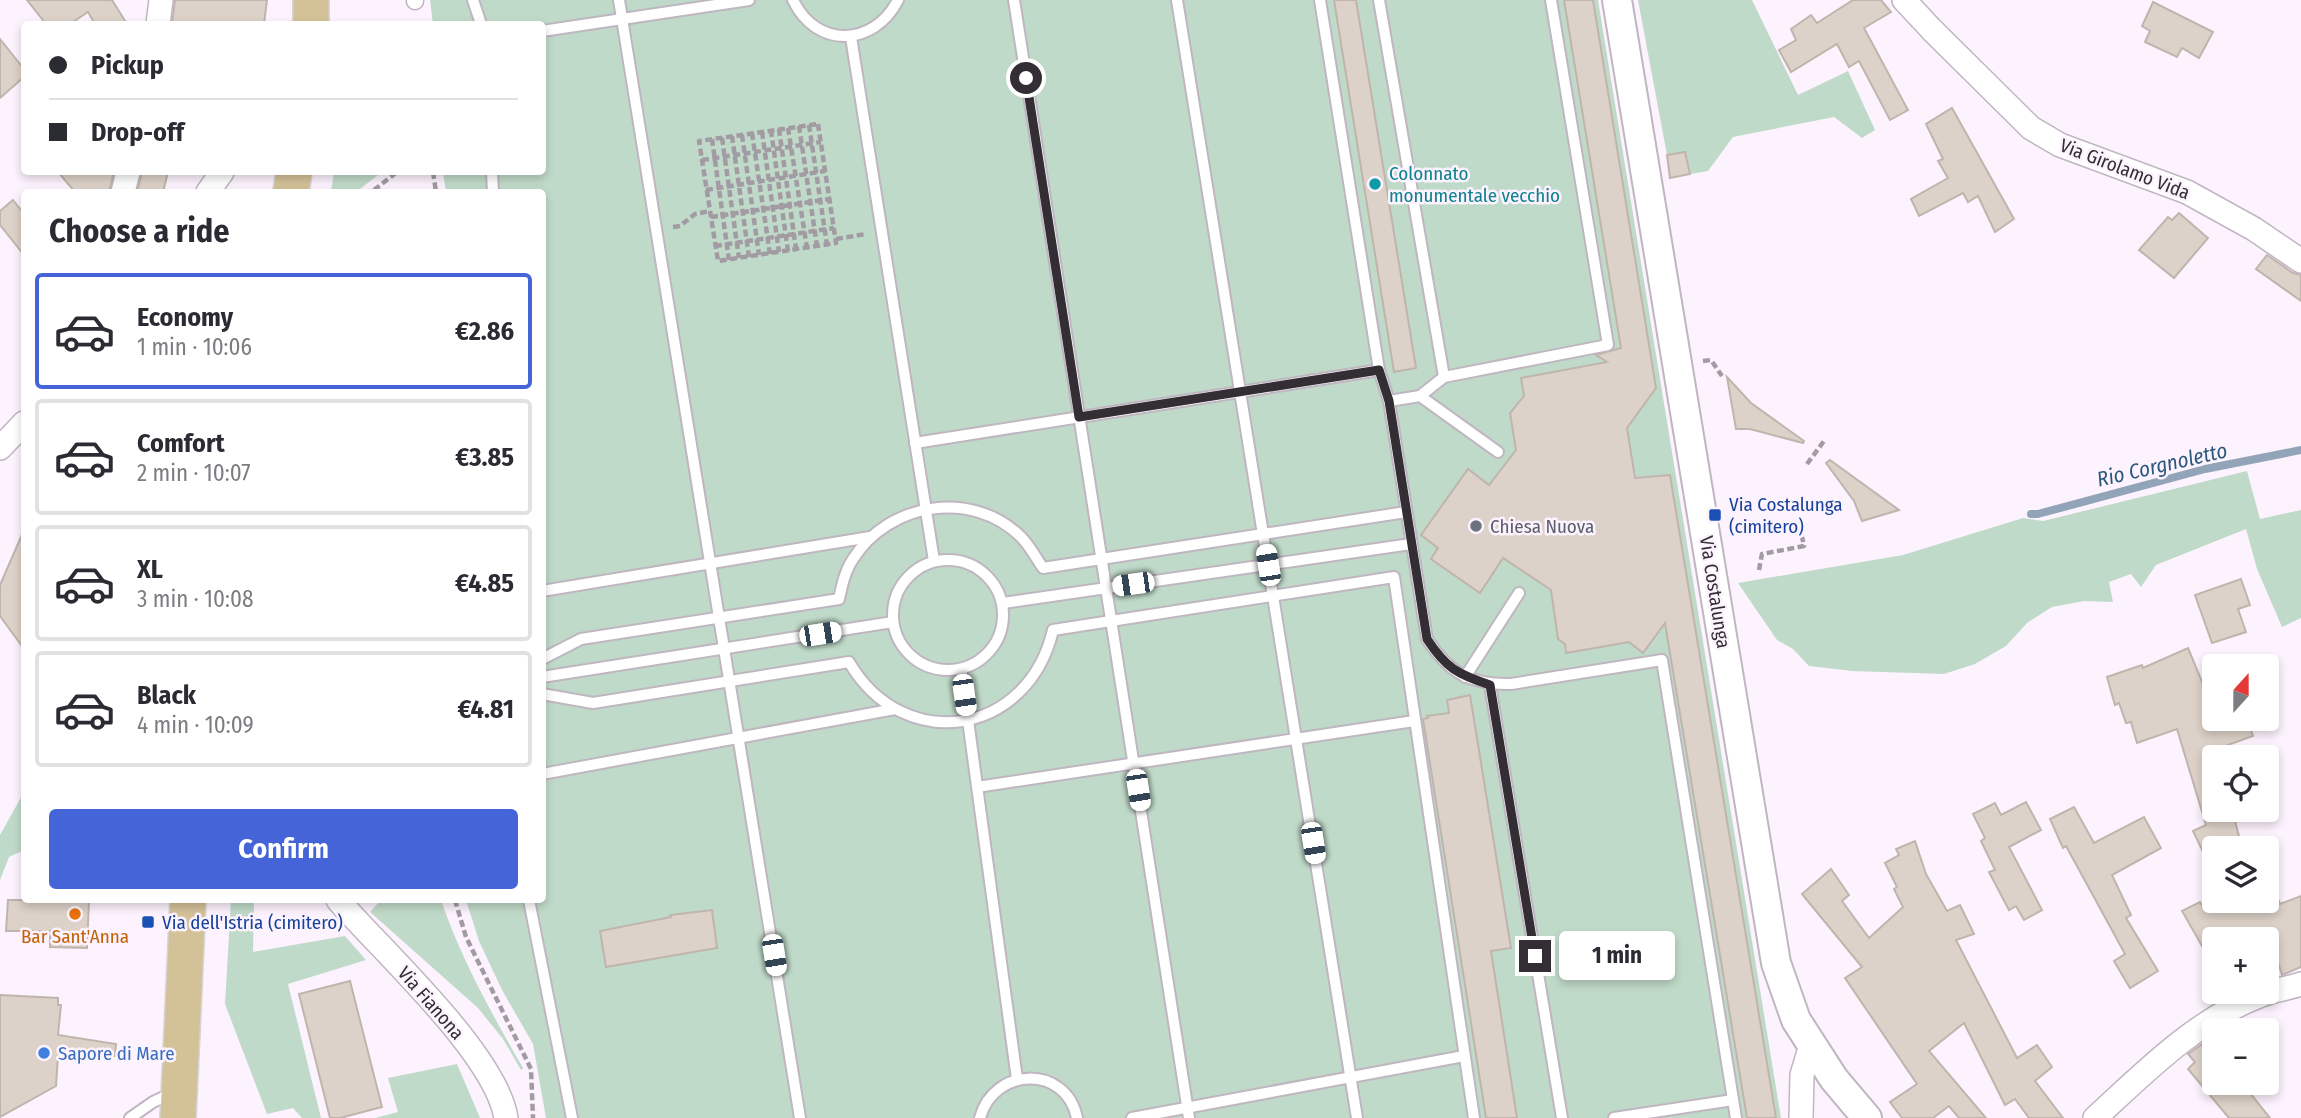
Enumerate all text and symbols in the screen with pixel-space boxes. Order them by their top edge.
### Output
text: Pickup [91,50,164,81]
route start [1010,62,1042,94]
text: Drop-off [91,117,184,148]
street label: Via Girolamo Vida [2057,134,2193,204]
place label: Colonnato monumentale vecchio [1389,162,1560,207]
marker: Colonnato monumentale vecchio [1367,176,1383,192]
text: Choose a ride [49,212,230,250]
icon: car [53,300,116,363]
text: Economy [137,302,233,333]
text: €2.86 [455,316,514,347]
text: 1 min · 10:06 [137,333,252,361]
icon: car [53,426,116,489]
text: Comfort [137,428,225,459]
water label: Rio Corgnoletto [2094,437,2230,493]
text: €3.85 [455,442,514,473]
text: 2 min · 10:07 [137,459,251,487]
place label: Via Costalunga (cimitero) [1729,493,1843,538]
marker: Via Costalunga (cimitero) [1707,507,1723,523]
place label: Chiesa Nuova [1490,515,1594,538]
marker: Chiesa Nuova [1468,518,1484,534]
street label: Via Costalunga [1695,534,1735,650]
car [1255,543,1282,587]
icon: car [53,552,116,615]
text: XL [137,554,163,585]
text: €4.85 [455,568,514,599]
car [1111,571,1156,597]
text: 3 min · 10:08 [137,585,253,613]
car [798,620,843,648]
north arrow [2202,654,2278,732]
map controls [2202,654,2279,1095]
car [951,673,978,717]
icon: car [53,678,116,741]
text: Black [137,680,196,711]
text: €4.81 [457,694,514,725]
text: 4 min · 10:09 [137,711,254,739]
button: locate [2202,745,2279,822]
car [1125,768,1152,812]
button: Confirm [49,809,518,889]
car [1300,821,1327,865]
button: layers [2202,836,2279,913]
marker: Bar Sant'Anna [67,906,83,922]
place label: Via dell'Istria (cimitero) [162,911,343,934]
marker: Via dell'Istria (cimitero) [140,914,156,930]
place label: Bar Sant'Anna [21,925,129,948]
button: + [2202,927,2279,1004]
callout: 1 min [1560,932,1675,981]
car [761,933,788,977]
route end [1519,940,1551,972]
text: 1 min [1592,941,1642,969]
street label: Via Fianona [393,962,469,1044]
button: − [2202,1018,2279,1095]
place label: Sapore di Mare [58,1042,175,1065]
marker: Sapore di Mare [36,1045,52,1061]

